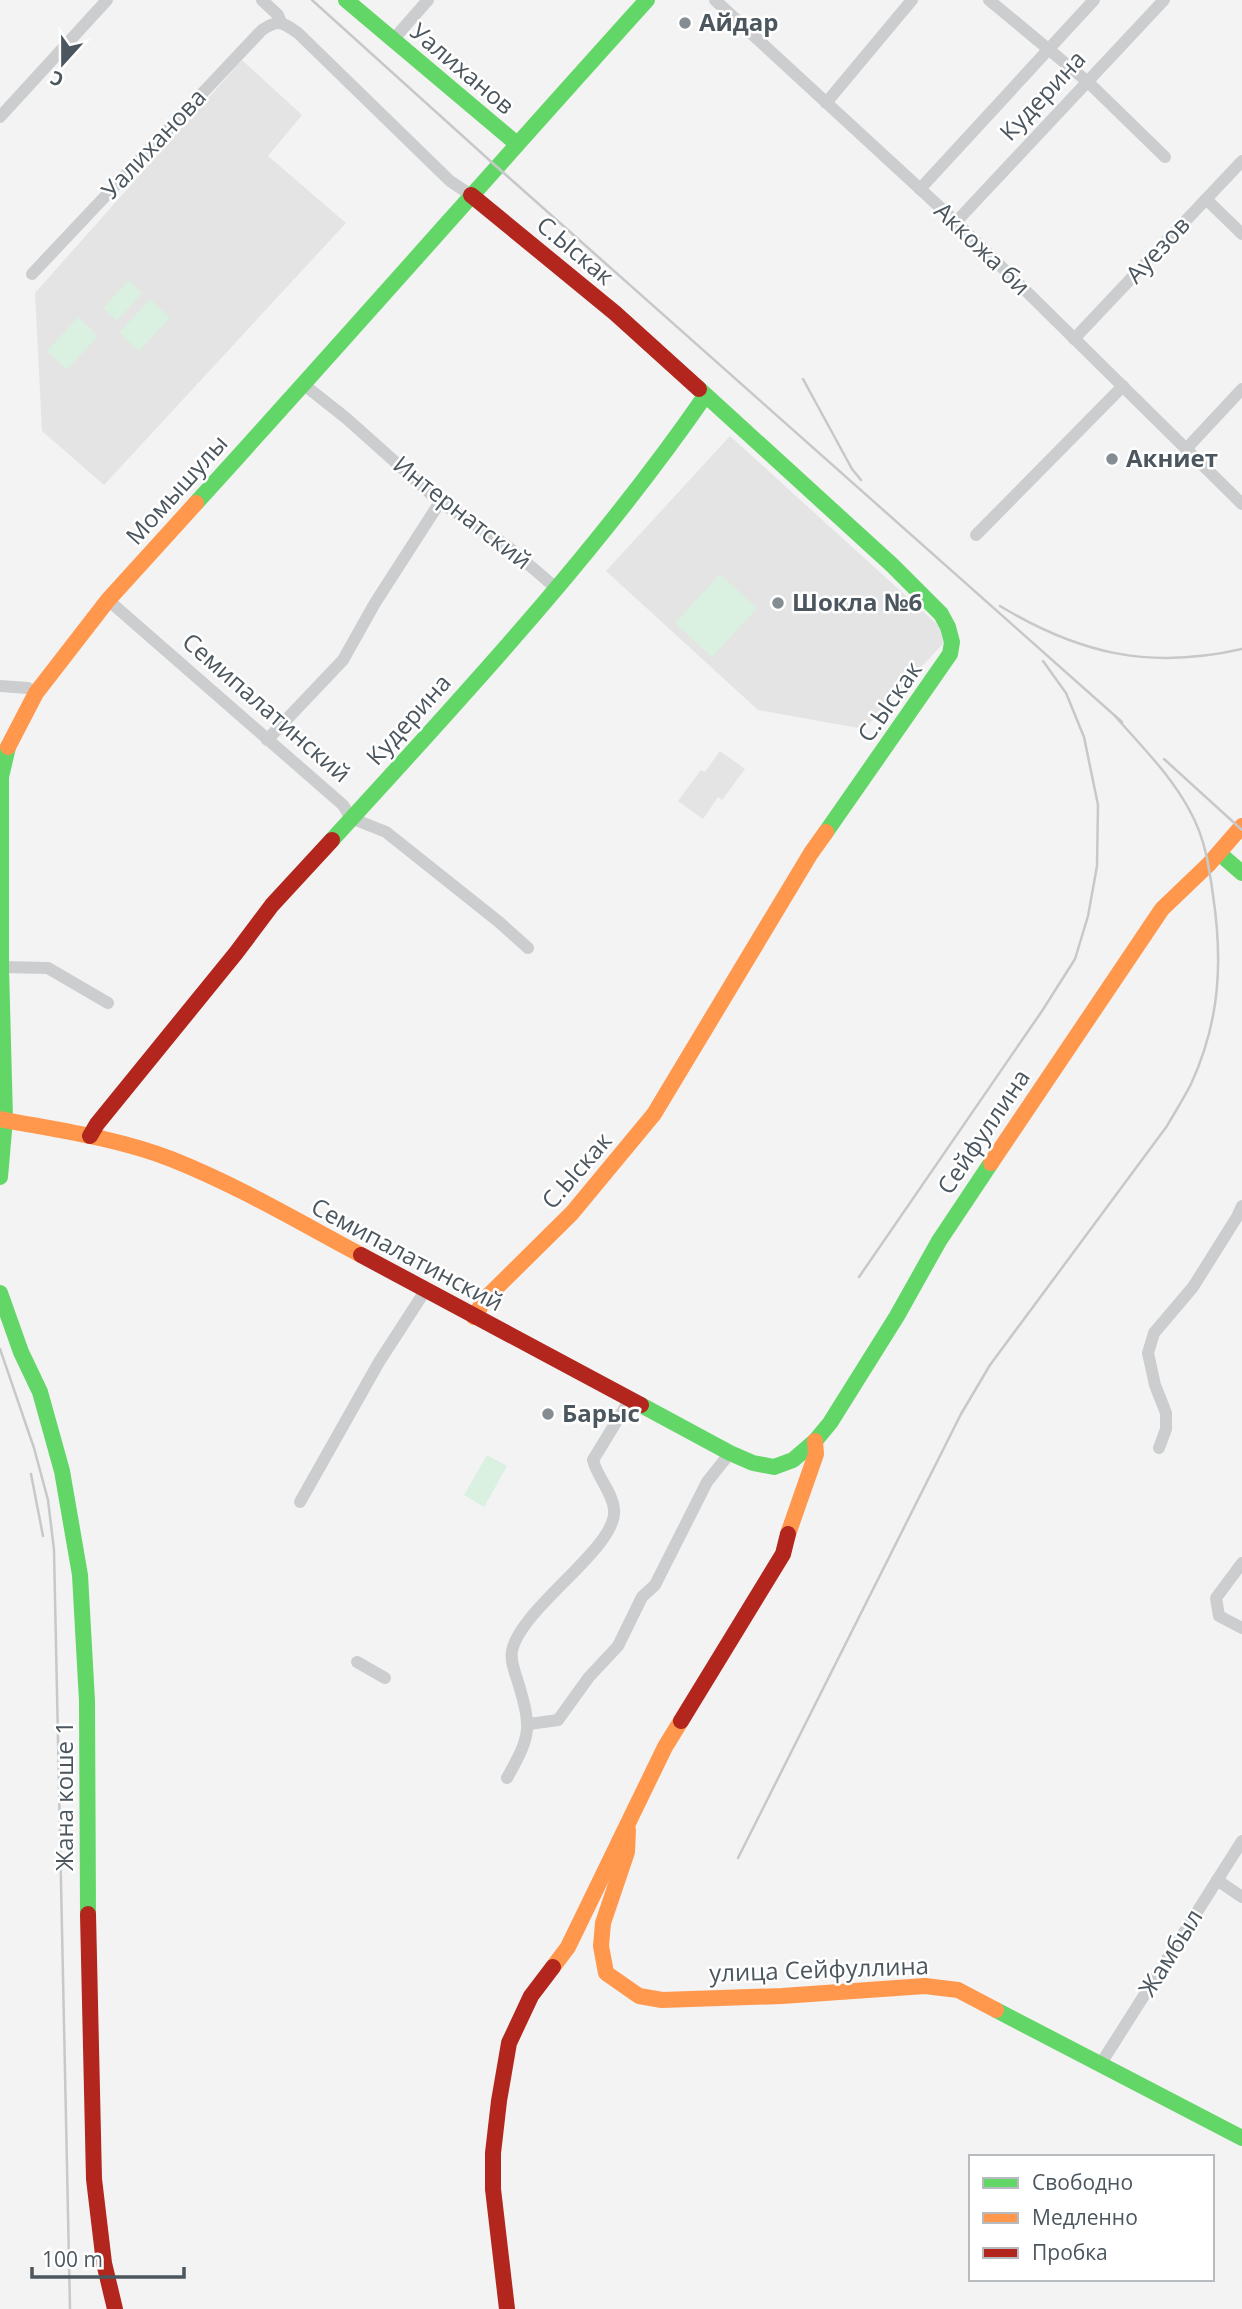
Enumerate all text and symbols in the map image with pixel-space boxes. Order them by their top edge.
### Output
place label: Айдар [699,5,778,38]
street label: Уалиханов [404,15,522,121]
marker: Айдар [677,15,693,31]
north arrow [28,28,98,98]
street label: Кудерина [992,43,1092,147]
text: С [47,65,67,93]
street label: Уалиханова [93,81,213,205]
street label: Аккожа би [928,194,1038,302]
street label: С.Ыскак [530,208,622,292]
street label: Ауезов [1117,208,1196,290]
street label: Момышулы [118,427,234,551]
place label: Акниет [1126,441,1218,474]
street label: Интернатский [387,447,539,576]
marker: Акниет [1104,451,1120,467]
place label: Шокла №6 [792,585,922,618]
marker: Шокла №6 [770,595,786,611]
street label: Семипалатинский [176,625,358,789]
street label: С.Ыскак [849,654,929,748]
street label: Кудерина [358,666,458,772]
street label: Сейфуллина [929,1062,1037,1200]
street label: С.Ыскак [533,1124,619,1215]
street label: Семипалатинский [306,1189,509,1318]
place label: Барыс [562,1396,640,1429]
marker: Барыс [540,1406,556,1422]
street label: Жана коше 1 [47,1721,80,1871]
street label: Жамбыл [1130,1902,1210,2002]
street label: улица Сейфуллина [708,1948,929,1989]
legend [969,2155,1214,2281]
text: Свободно [1032,2168,1133,2196]
text: Медленно [1032,2203,1138,2231]
scale bar [32,2236,184,2280]
text: Пробка [1032,2238,1108,2266]
text: 100 m [42,2245,103,2273]

